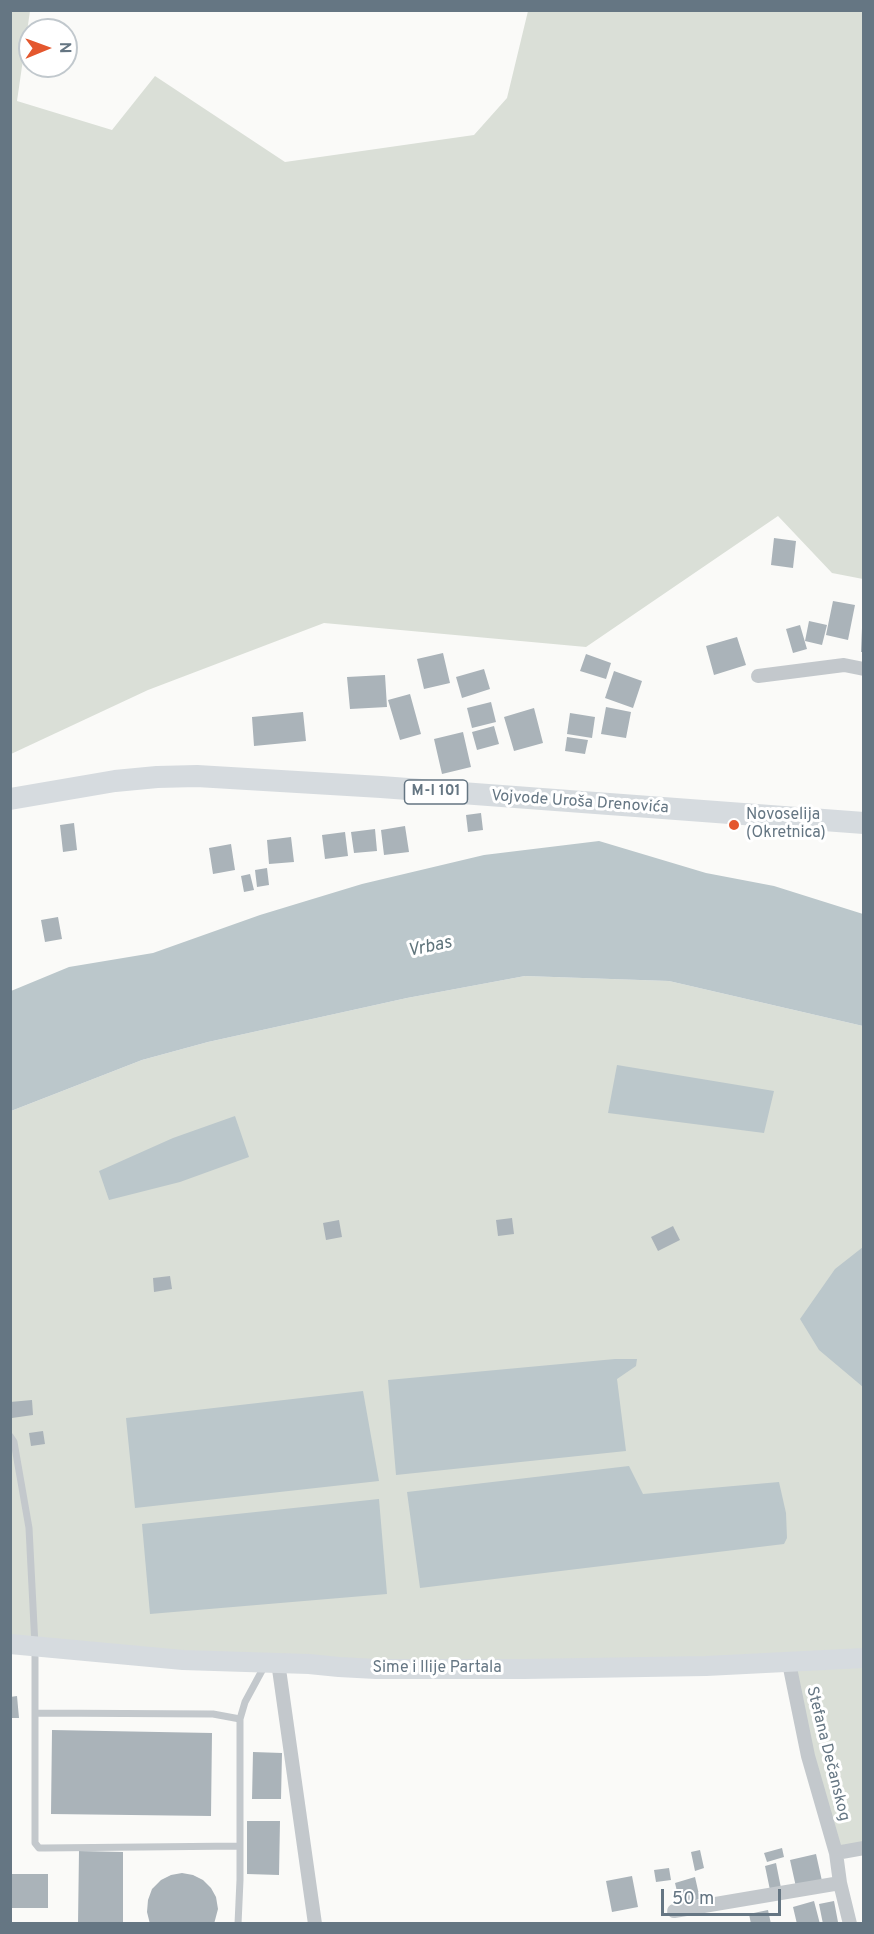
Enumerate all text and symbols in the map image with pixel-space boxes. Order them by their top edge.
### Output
north arrow [18,18,78,78]
text: N [54,42,74,54]
road number: M-I 101 [404,780,468,804]
street label: Vojvode Uroša Drenovića [491,787,669,819]
place label: Novoselija (Okretnica) [746,806,826,844]
marker: Novoselija (Okretnica) [727,818,741,832]
water label: Vrbas [406,933,454,963]
street label: Sime i Ilije Partala [372,1659,502,1679]
street label: Stefana Dečanskog [801,1685,853,1823]
scale bar [664,1877,784,1915]
text: 50 m [672,1888,714,1911]

